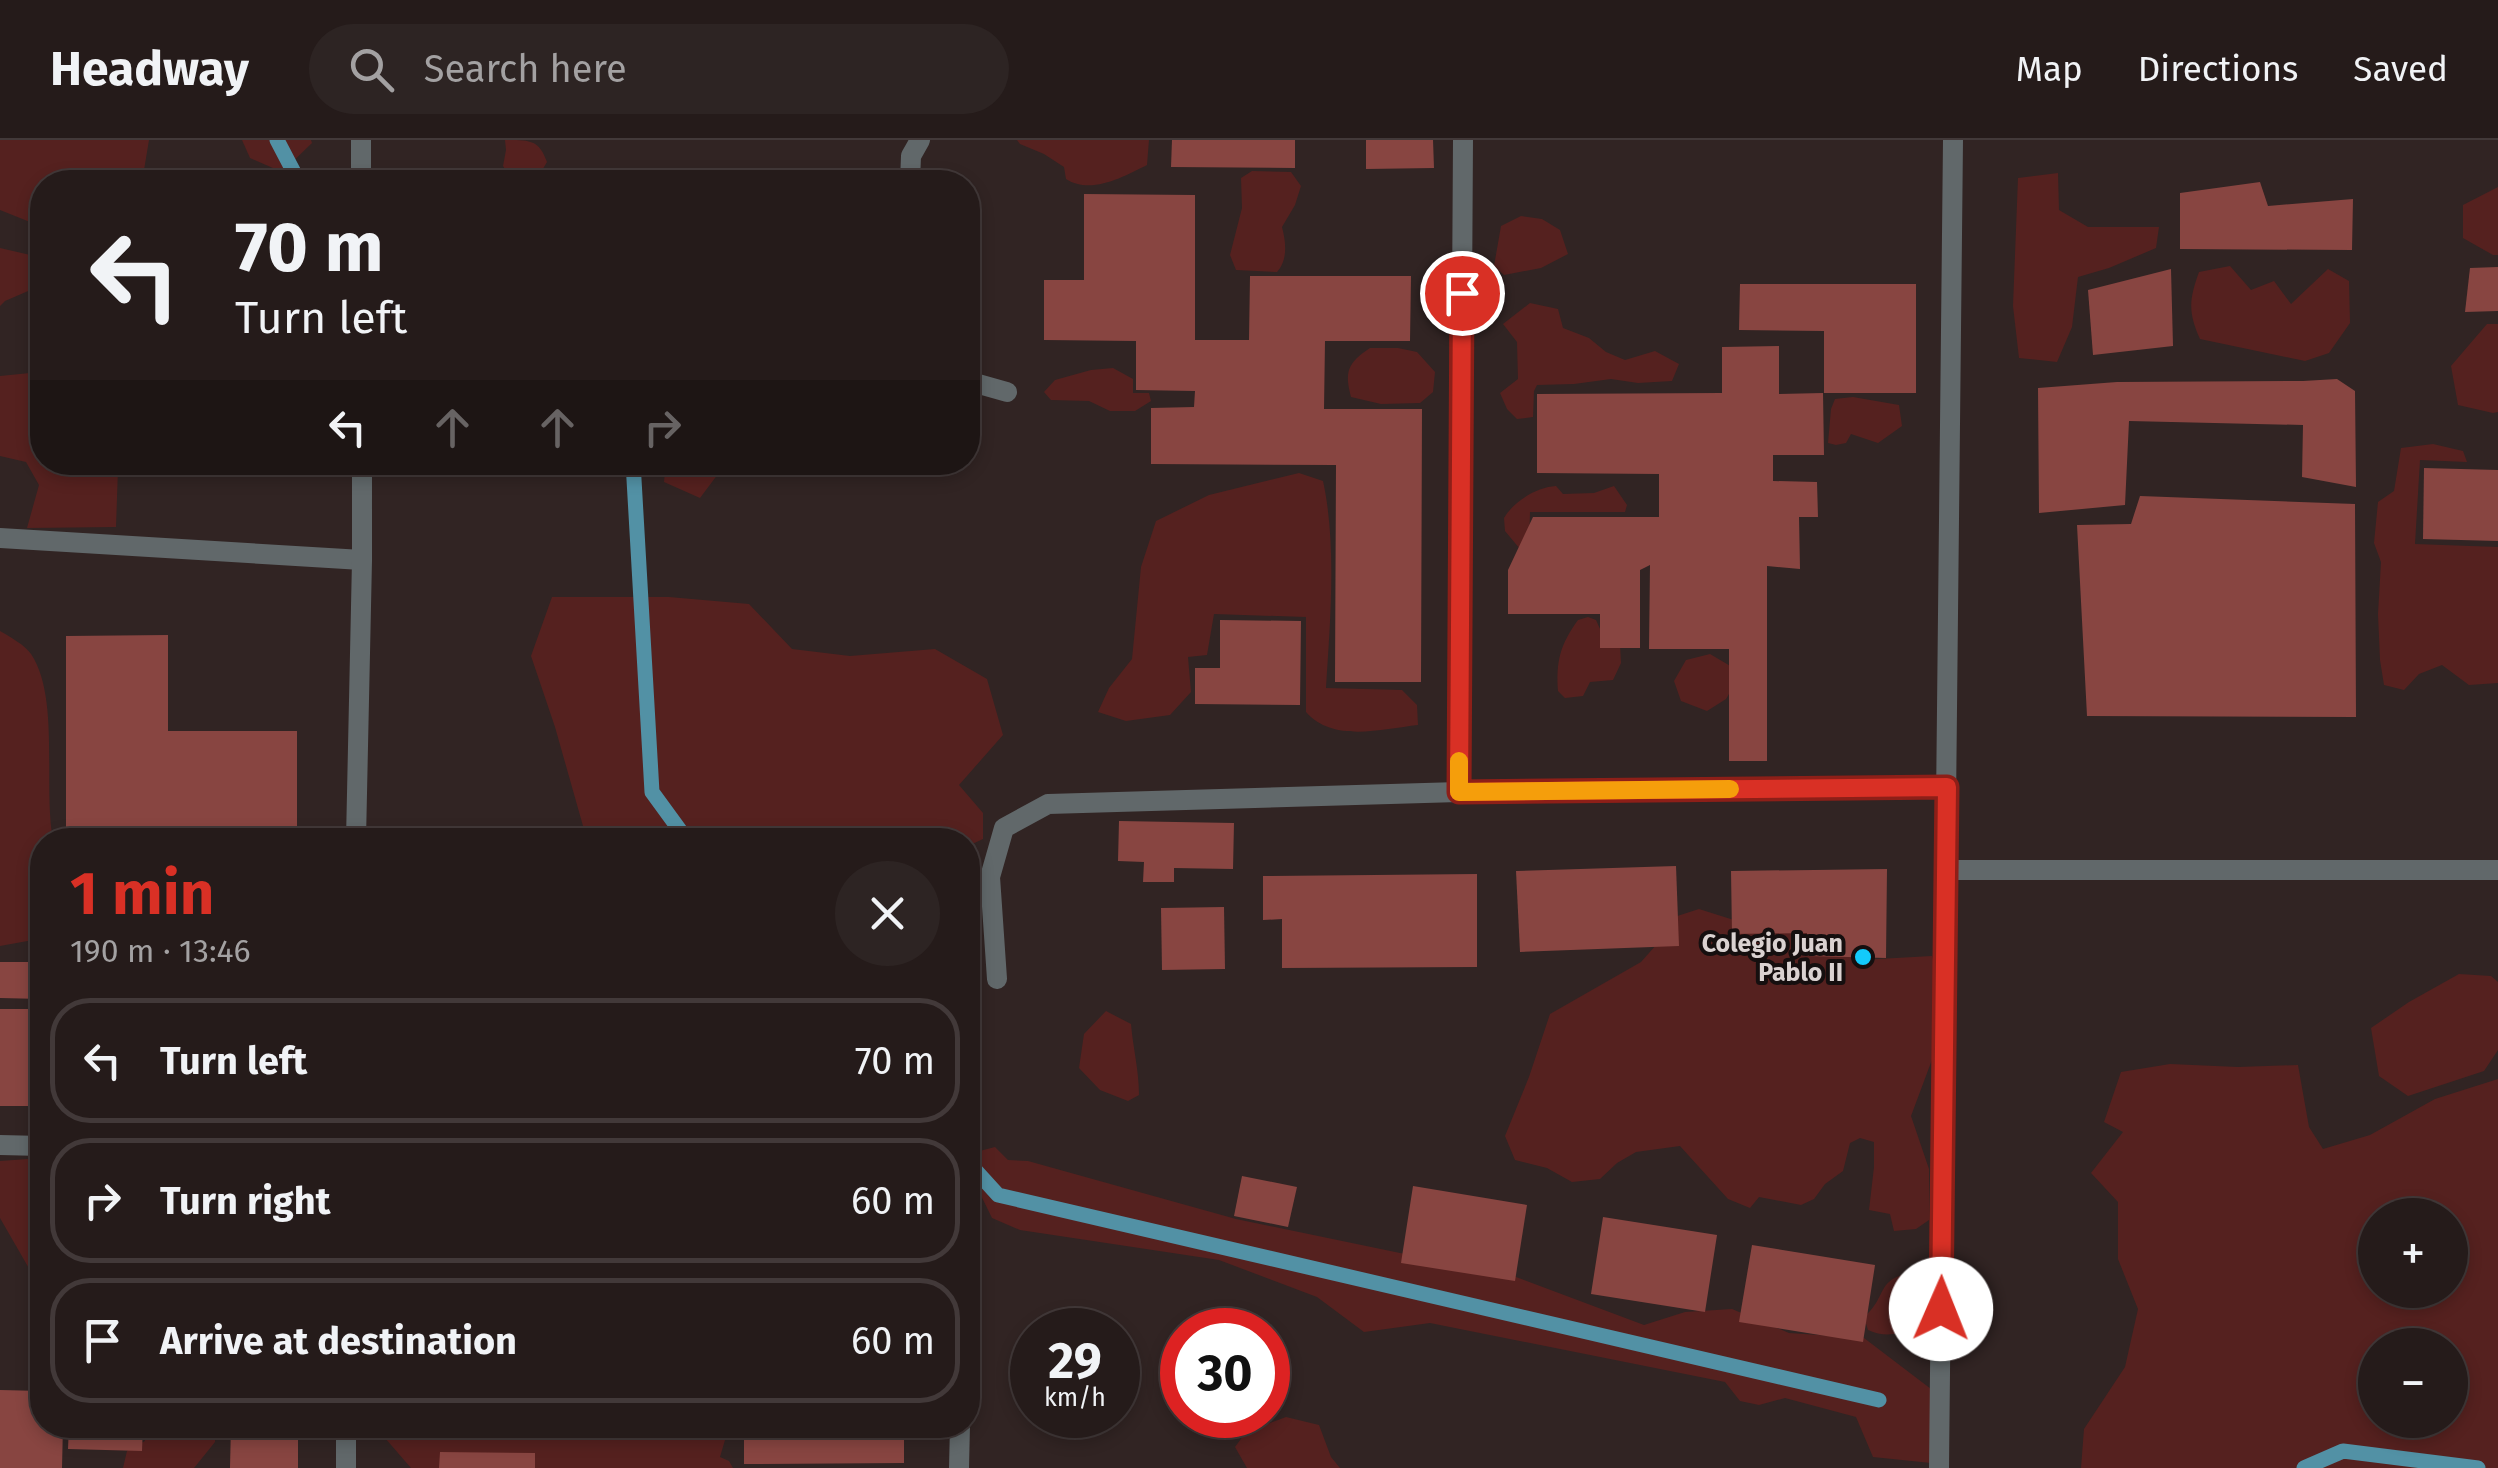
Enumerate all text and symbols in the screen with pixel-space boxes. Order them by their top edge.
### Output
search box [309,24,1009,114]
text: Headway [50,40,249,98]
icon: search [344,42,399,97]
text: Search here [424,46,627,92]
text: Map [2016,48,2083,90]
text: Directions [2138,48,2298,90]
text: Saved [2353,48,2448,90]
text: 70 m [235,206,384,290]
icon: left [70,210,200,340]
pin [1420,251,1505,336]
icon: arrive [1435,266,1490,321]
text: Turn left [235,291,407,345]
icon: left [320,400,375,455]
icon: ahead [425,400,480,455]
icon: ahead [530,400,585,455]
icon: right [635,400,690,455]
text: 1 min [70,858,214,930]
button: close [835,861,940,966]
place label: Colegio Juan Pablo II [1702,929,1843,988]
text: 190 m · 13:46 [70,932,250,970]
marker: Colegio Juan Pablo II [1852,946,1874,968]
icon: left [75,1033,130,1088]
text: Turn left [160,1038,307,1084]
text: 70 m [855,1038,935,1084]
icon: right [75,1173,130,1228]
text: Turn right [160,1178,330,1224]
text: 60 m [851,1178,935,1224]
map controls [2358,1198,2468,1438]
button: + [2358,1198,2468,1308]
position arrow [1889,1257,1993,1361]
speed limit sign: 30 [1160,1308,1290,1438]
icon: arrive [75,1313,130,1368]
text: Arrive at destination [160,1318,517,1364]
text: 60 m [851,1318,935,1364]
button: − [2358,1328,2468,1438]
text: 29 [1048,1331,1102,1391]
text: km/h [1044,1383,1106,1413]

